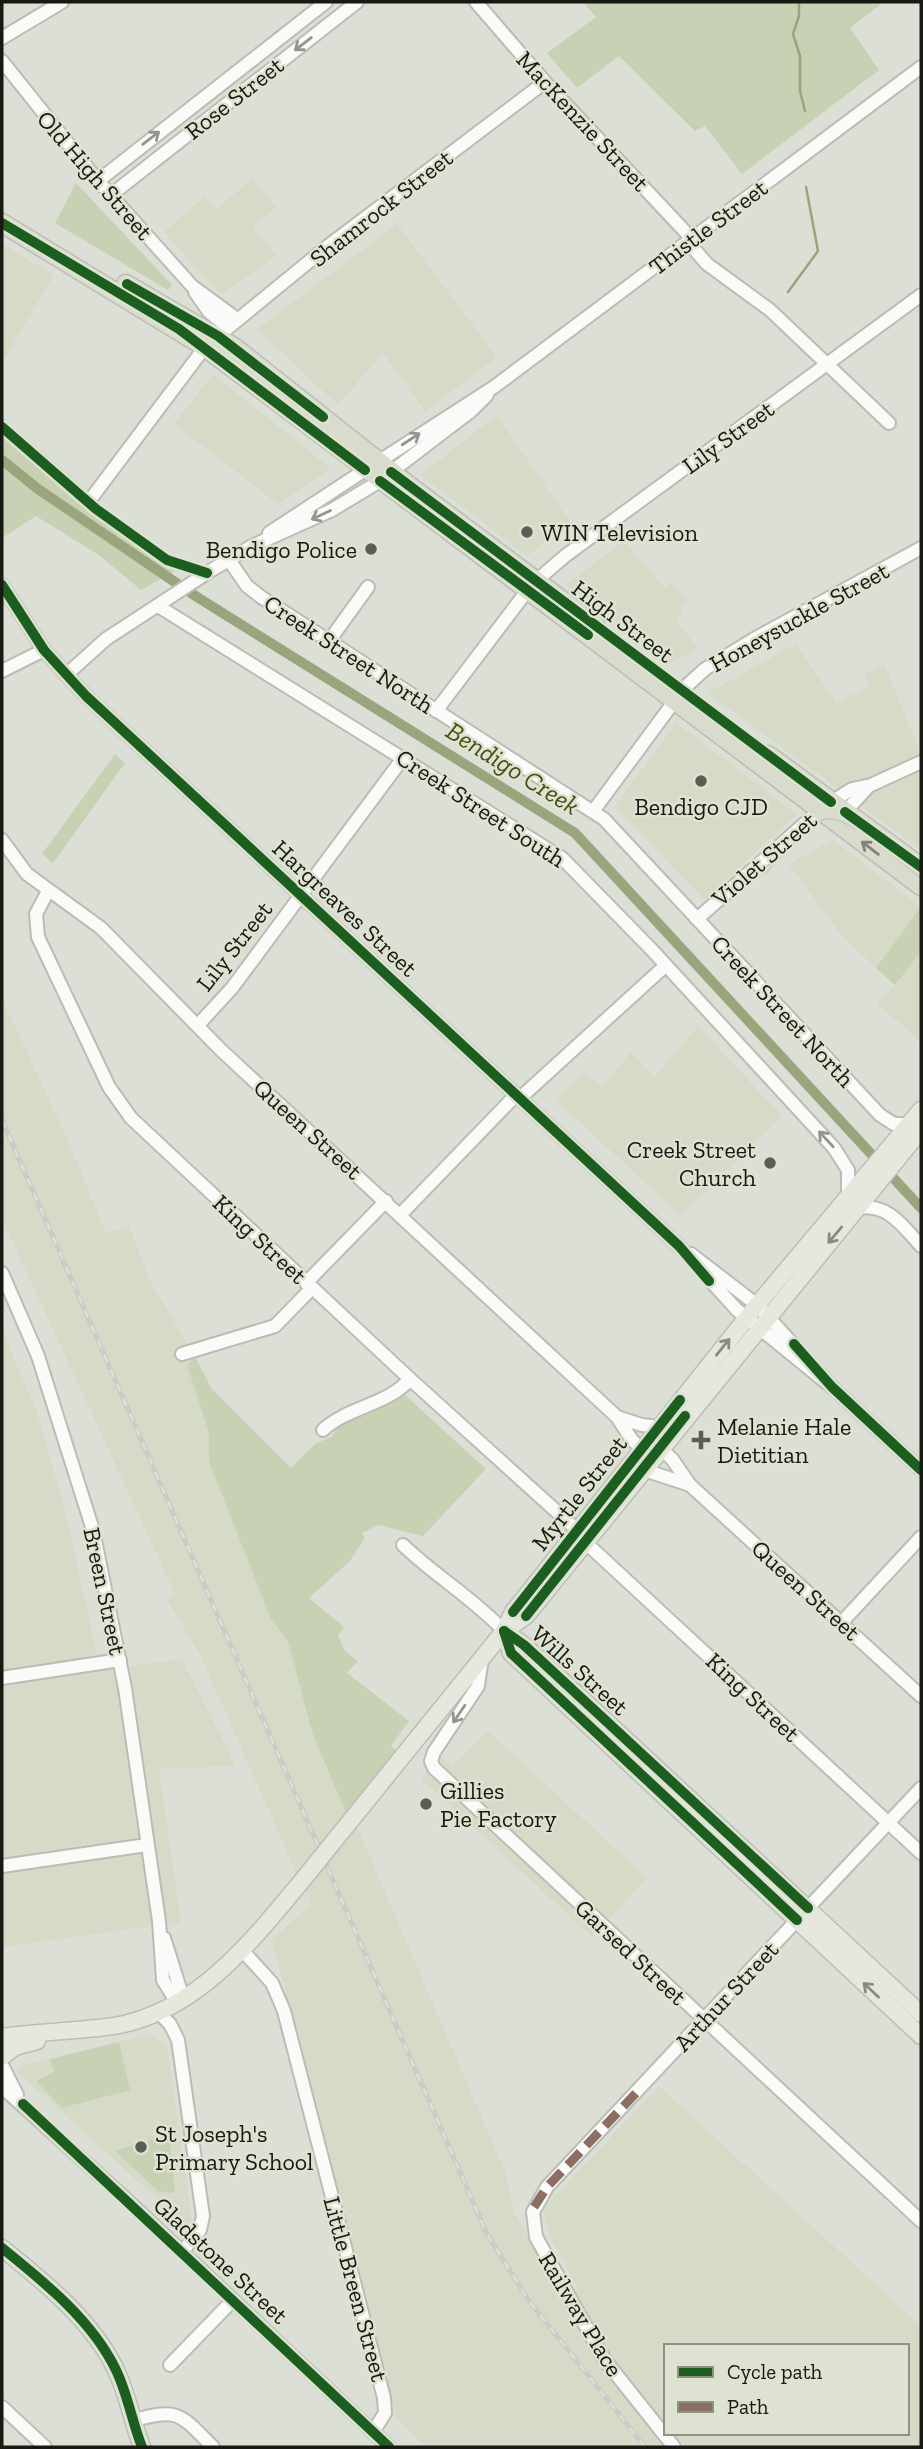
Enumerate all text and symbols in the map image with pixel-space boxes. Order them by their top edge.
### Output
one-way arrow [295,36,313,51]
street label: MacKenzie Street [511,45,655,197]
street label: Rose Street [179,50,289,146]
street label: Old High Street [31,104,159,246]
one-way arrow [142,131,160,146]
street label: Shamrock Street [304,143,458,273]
street label: Thistle Street [643,173,773,281]
street label: Lily Street [676,394,780,480]
one-way arrow [401,432,421,446]
one-way arrow [311,509,332,522]
place label: WIN Television [541,518,698,547]
marker: WIN Television [519,524,535,540]
place label: Bendigo Police [206,535,357,564]
marker: Bendigo Police [363,541,379,557]
street label: Honeysuckle Street [704,556,894,678]
street label: High Street [566,573,680,669]
street label: Creek Street North [259,588,440,720]
water label: Bendigo Creek [440,714,586,822]
street label: Creek Street South [391,743,571,874]
marker: Bendigo CJD [693,773,709,789]
place label: Bendigo CJD [634,792,768,821]
street label: Violet Street [705,806,822,913]
street label: Hargreaves Street [267,833,423,983]
one-way arrow [861,841,880,856]
street label: Lily Street [190,895,278,997]
street label: Creek Street North [705,929,861,1093]
street label: Queen Street [248,1073,368,1185]
one-way arrow [817,1131,834,1148]
place label: Creek Street Church [627,1135,757,1192]
marker: Creek Street Church [762,1155,778,1171]
street label: King Street [207,1188,313,1290]
one-way arrow [828,1226,843,1244]
one-way arrow [715,1339,731,1357]
place label: Melanie Hale Dietitian [717,1412,851,1469]
street label: Myrtle Street [525,1430,633,1556]
marker: Melanie Hale Dietitian [691,1430,711,1450]
street label: Breen Street [77,1525,133,1657]
street label: Queen Street [746,1534,866,1646]
street label: Wills Street [525,1619,635,1721]
street label: King Street [700,1646,806,1748]
one-way arrow [452,1704,466,1724]
place label: Gillies Pie Factory [440,1776,557,1833]
marker: Gillies Pie Factory [418,1796,434,1812]
street label: Garsed Street [569,1893,693,2011]
street label: Arthur Street [668,1935,784,2057]
one-way arrow [863,1981,880,1998]
place label: St Joseph's Primary School [155,2119,313,2176]
marker: St Joseph's Primary School [133,2139,149,2155]
street label: Gladstone Street [148,2190,294,2330]
street label: Little Breen Street [317,2193,395,2385]
street label: Railway Place [533,2247,629,2381]
legend [664,2344,909,2435]
text: Cycle path [727,2359,822,2384]
text: Path [727,2394,769,2419]

